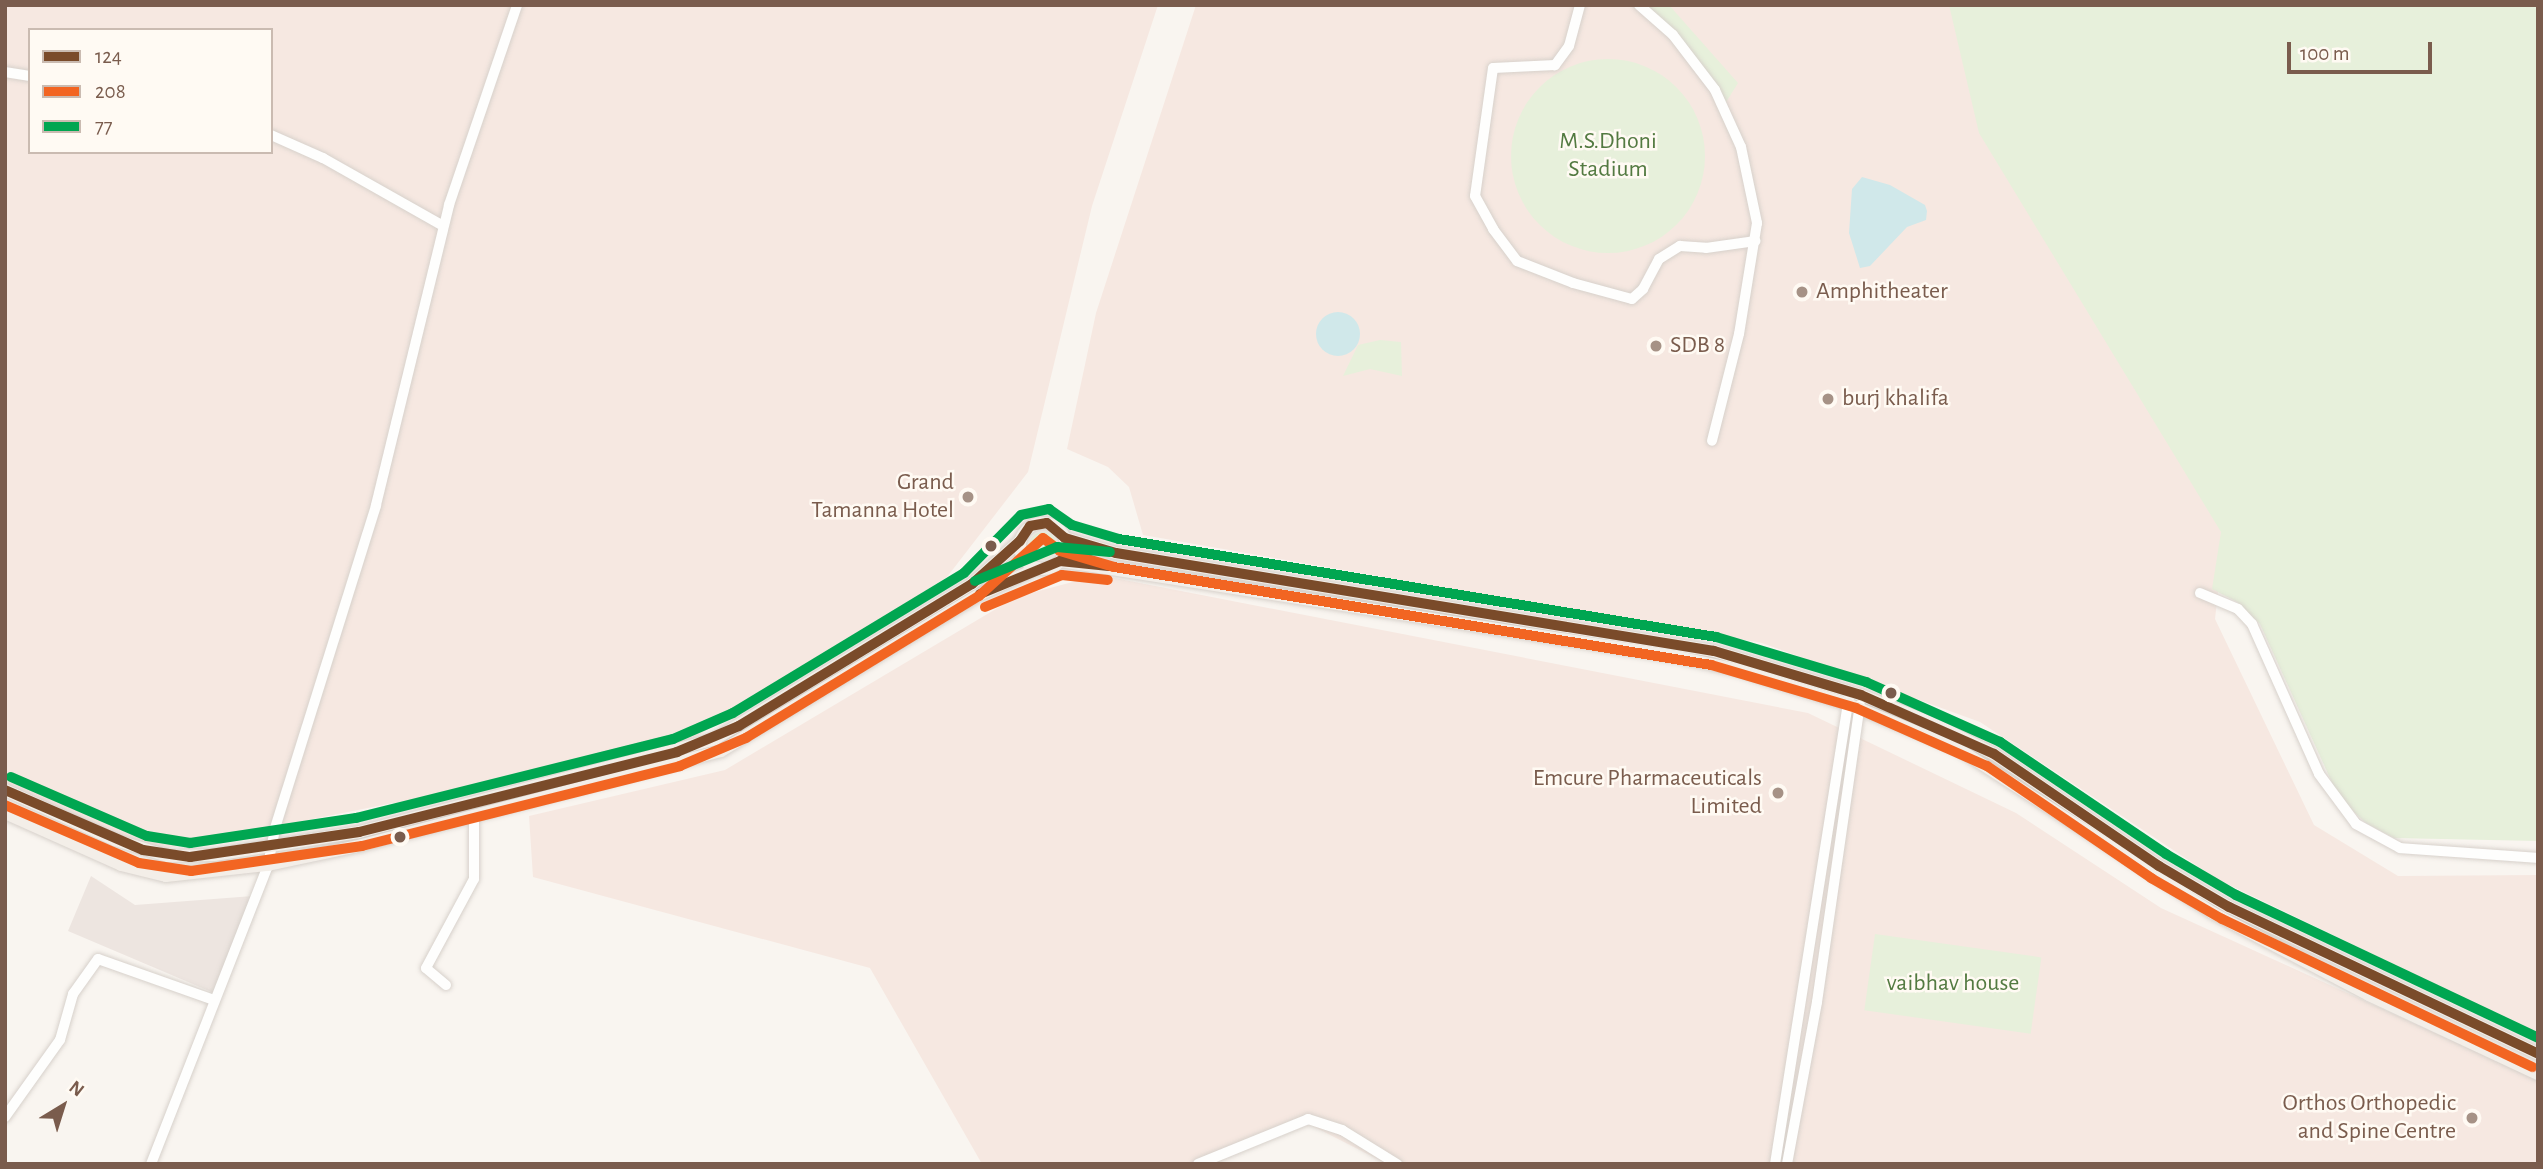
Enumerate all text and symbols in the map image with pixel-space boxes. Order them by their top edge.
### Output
legend [28,28,273,154]
scale bar [2291,28,2436,72]
text: 100 m [2300,43,2350,64]
text: 124 [95,46,122,67]
text: 208 [95,81,126,102]
text: 77 [95,116,113,137]
park label: M.S.Dhoni Stadium [1559,128,1657,184]
place label: Amphitheater [1816,278,1948,306]
marker: Amphitheater [1794,284,1810,300]
place label: SDB 8 [1670,332,1725,360]
marker: SDB 8 [1648,338,1664,354]
place label: burj khalifa [1842,385,1949,413]
marker: burj khalifa [1820,391,1836,407]
place label: Grand Tamanna Hotel [811,469,954,525]
marker: Grand Tamanna Hotel [960,489,976,505]
unlabelled marker [984,539,998,553]
unlabelled marker [1884,686,1898,700]
place label: Emcure Pharmaceuticals Limited [1533,765,1762,821]
marker: Emcure Pharmaceuticals Limited [1768,783,1788,803]
unlabelled marker [393,830,407,844]
park label: vaibhav house [1887,970,2019,998]
north arrow [28,1071,98,1141]
text: N [65,1078,87,1101]
place label: Orthos Orthopedic and Spine Centre [2283,1090,2456,1146]
marker: Orthos Orthopedic and Spine Centre [2462,1108,2482,1128]

